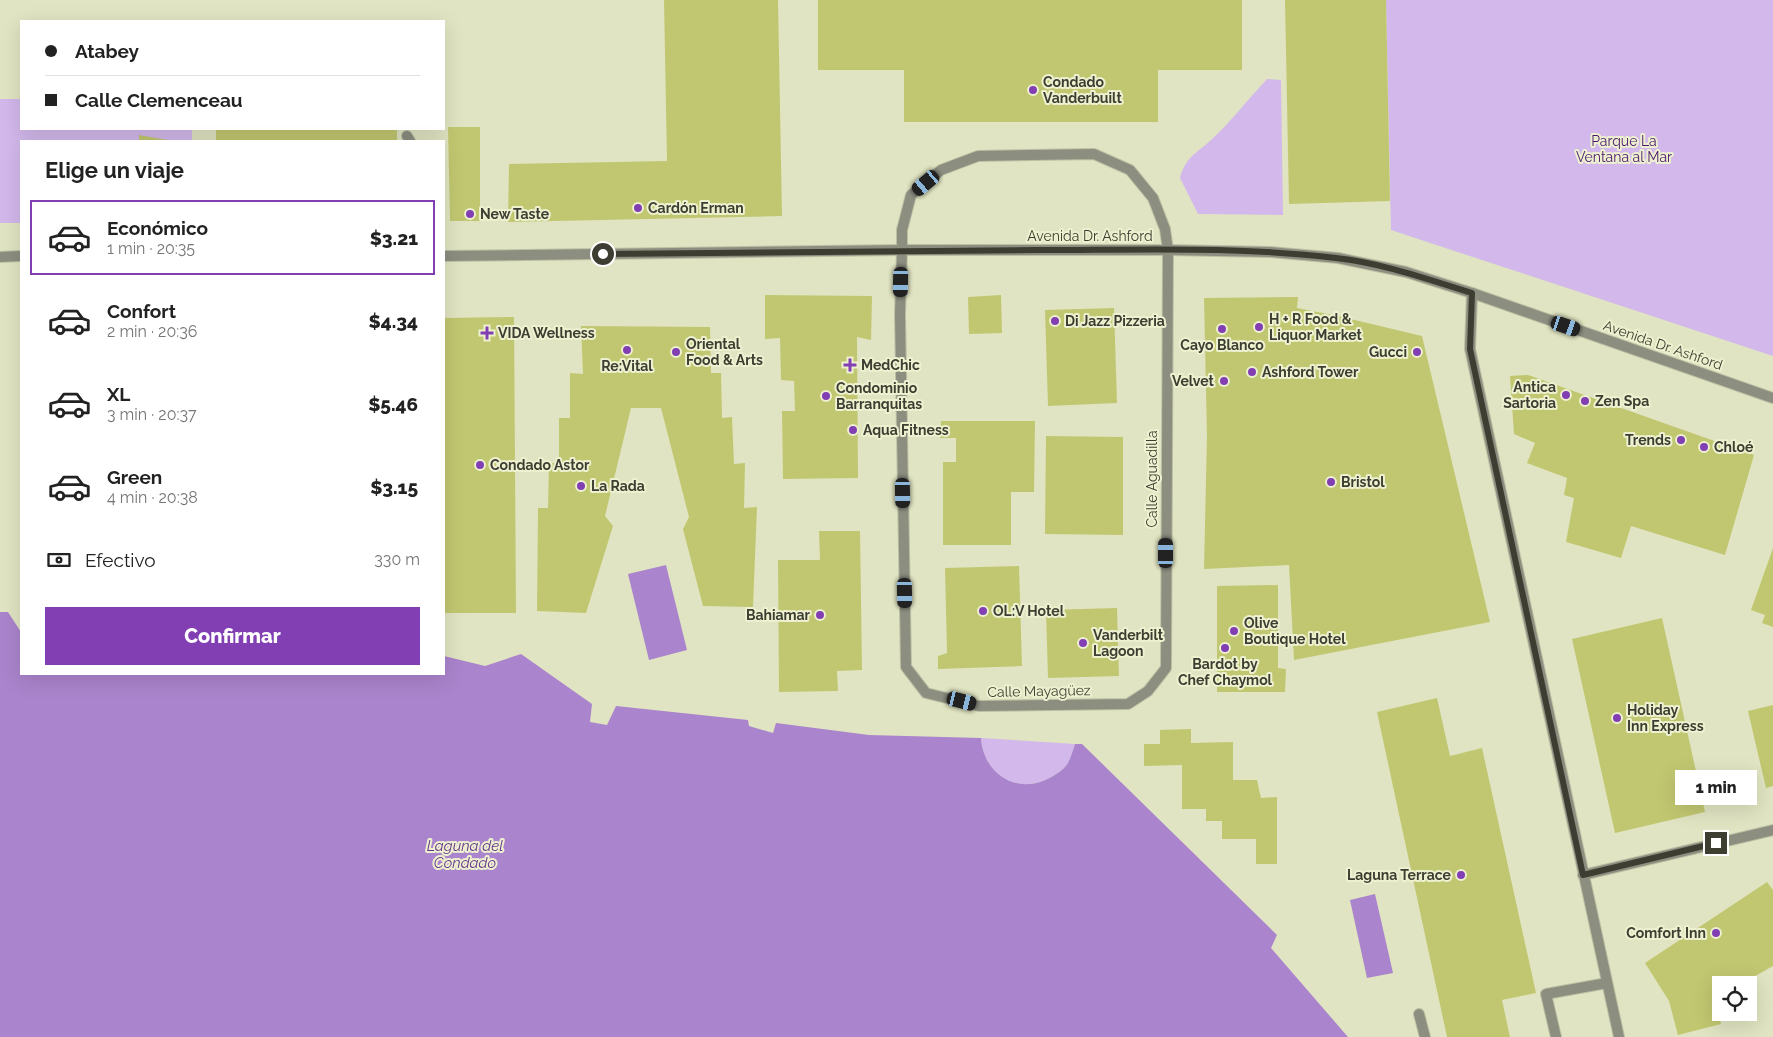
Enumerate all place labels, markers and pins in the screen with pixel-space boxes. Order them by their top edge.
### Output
place label: Condado Vanderbuilt [1043,74,1122,106]
marker: Condado Vanderbuilt [1027,84,1039,96]
place label: Cardón Erman [648,200,744,216]
marker: Cardón Erman [632,202,644,214]
place label: New Taste [480,206,550,222]
marker: New Taste [464,208,476,220]
place label: H + R Food & Liquor Market [1269,311,1362,343]
place label: Di Jazz Pizzeria [1065,313,1165,329]
marker: Di Jazz Pizzeria [1049,315,1061,327]
marker: H + R Food & Liquor Market [1253,321,1265,333]
marker: Cayo Blanco [1216,323,1228,335]
place label: VIDA Wellness [498,325,595,341]
marker: VIDA Wellness [480,326,494,340]
place label: Oriental Food & Arts [686,336,763,368]
place label: Cayo Blanco [1180,337,1264,353]
marker: Re:Vital [621,344,633,356]
place label: Gucci [1369,344,1407,360]
marker: Oriental Food & Arts [670,346,682,358]
marker: Gucci [1411,346,1423,358]
place label: MedChic [861,357,920,373]
place label: Re:Vital [601,358,653,374]
marker: MedChic [843,358,857,372]
place label: Ashford Tower [1262,364,1359,380]
marker: Ashford Tower [1246,366,1258,378]
place label: Velvet [1172,373,1215,389]
marker: Velvet [1218,375,1230,387]
place label: Antica Sartoria [1503,379,1556,411]
place label: Condominio Barranquitas [836,380,922,412]
marker: Antica Sartoria [1560,389,1572,401]
marker: Condominio Barranquitas [820,390,832,402]
place label: Zen Spa [1595,393,1649,409]
marker: Zen Spa [1579,395,1591,407]
place label: Aqua Fitness [863,422,949,438]
marker: Aqua Fitness [847,424,859,436]
place label: Trends [1625,432,1671,448]
marker: Trends [1675,434,1687,446]
place label: Chloé [1714,439,1754,455]
marker: Chloé [1698,441,1710,453]
place label: Condado Astor [490,457,590,473]
marker: Condado Astor [474,459,486,471]
place label: Bristol [1341,474,1385,490]
marker: Bristol [1325,476,1337,488]
place label: La Rada [591,478,645,494]
marker: La Rada [575,480,587,492]
place label: OL:V Hotel [993,603,1065,619]
marker: OL:V Hotel [977,605,989,617]
place label: Bahiamar [746,607,811,623]
marker: Bahiamar [814,609,826,621]
place label: Olive Boutique Hotel [1244,615,1346,647]
marker: Olive Boutique Hotel [1228,625,1240,637]
place label: Vanderbilt Lagoon [1093,627,1164,659]
marker: Vanderbilt Lagoon [1077,637,1089,649]
marker: Bardot by Chef Chaymol [1219,642,1231,654]
place label: Bardot by Chef Chaymol [1178,656,1273,688]
place label: Holiday Inn Express [1627,702,1704,734]
marker: Holiday Inn Express [1611,712,1623,724]
place label: Laguna Terrace [1347,867,1452,883]
marker: Laguna Terrace [1455,869,1467,881]
place label: Comfort Inn [1626,925,1706,941]
marker: Comfort Inn [1710,927,1722,939]

